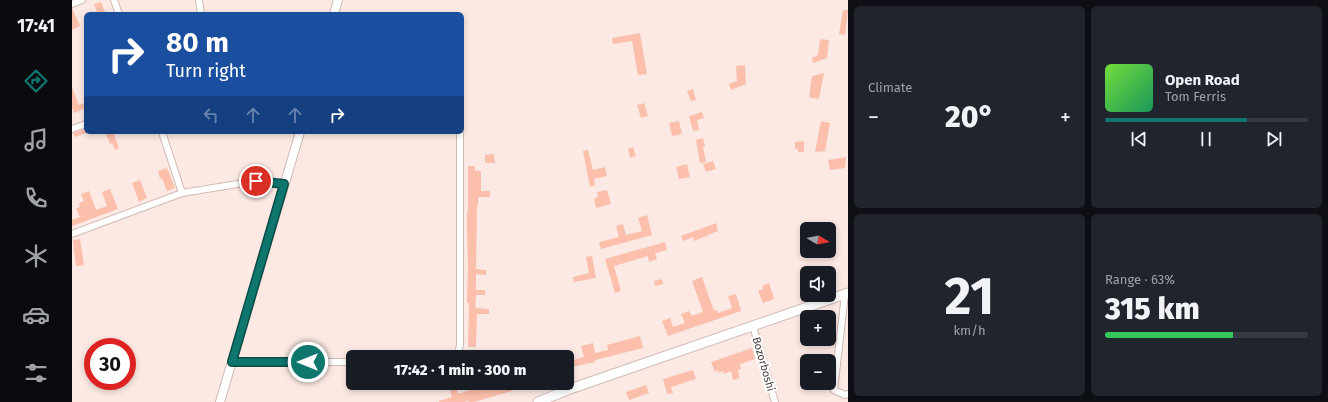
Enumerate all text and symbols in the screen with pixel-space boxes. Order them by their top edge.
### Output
text: 17:41 [17,15,55,37]
text: 80 m [166,26,229,59]
icon: right [100,28,152,80]
text: Turn right [166,60,246,82]
icon: directions [22,67,50,95]
text: Open Road [1165,71,1240,89]
text: Climate [868,80,912,95]
text: Tom Ferris [1165,89,1226,104]
text: 20° [945,99,994,135]
icon: left [200,104,222,126]
icon: ahead [242,104,264,126]
icon: ahead [284,104,306,126]
icon: right [326,104,348,126]
text: − [868,104,879,131]
text: + [1060,104,1071,131]
icon: music [22,126,50,154]
icon: previous [1128,128,1150,150]
icon: pause [1195,128,1217,150]
icon: next [1263,128,1285,150]
pin [239,164,273,198]
icon: arrive [245,170,267,192]
icon: phone [22,184,50,212]
north arrow [800,222,836,258]
map controls [800,222,836,390]
icon: climate [22,242,50,270]
text: 21 [945,265,994,328]
button: sound [800,266,836,302]
text: Range · 63% [1105,272,1175,287]
text: 315 km [1105,291,1200,327]
icon: car [22,301,50,329]
button: + [800,310,836,346]
text: km/h [953,323,986,338]
street label: Bozorboshi [750,335,777,393]
speed limit sign: 30 [84,338,136,390]
position arrow [287,341,329,383]
button: − [800,354,836,390]
icon: filters [22,359,50,387]
text: 17:42 · 1 min · 300 m [394,361,526,379]

